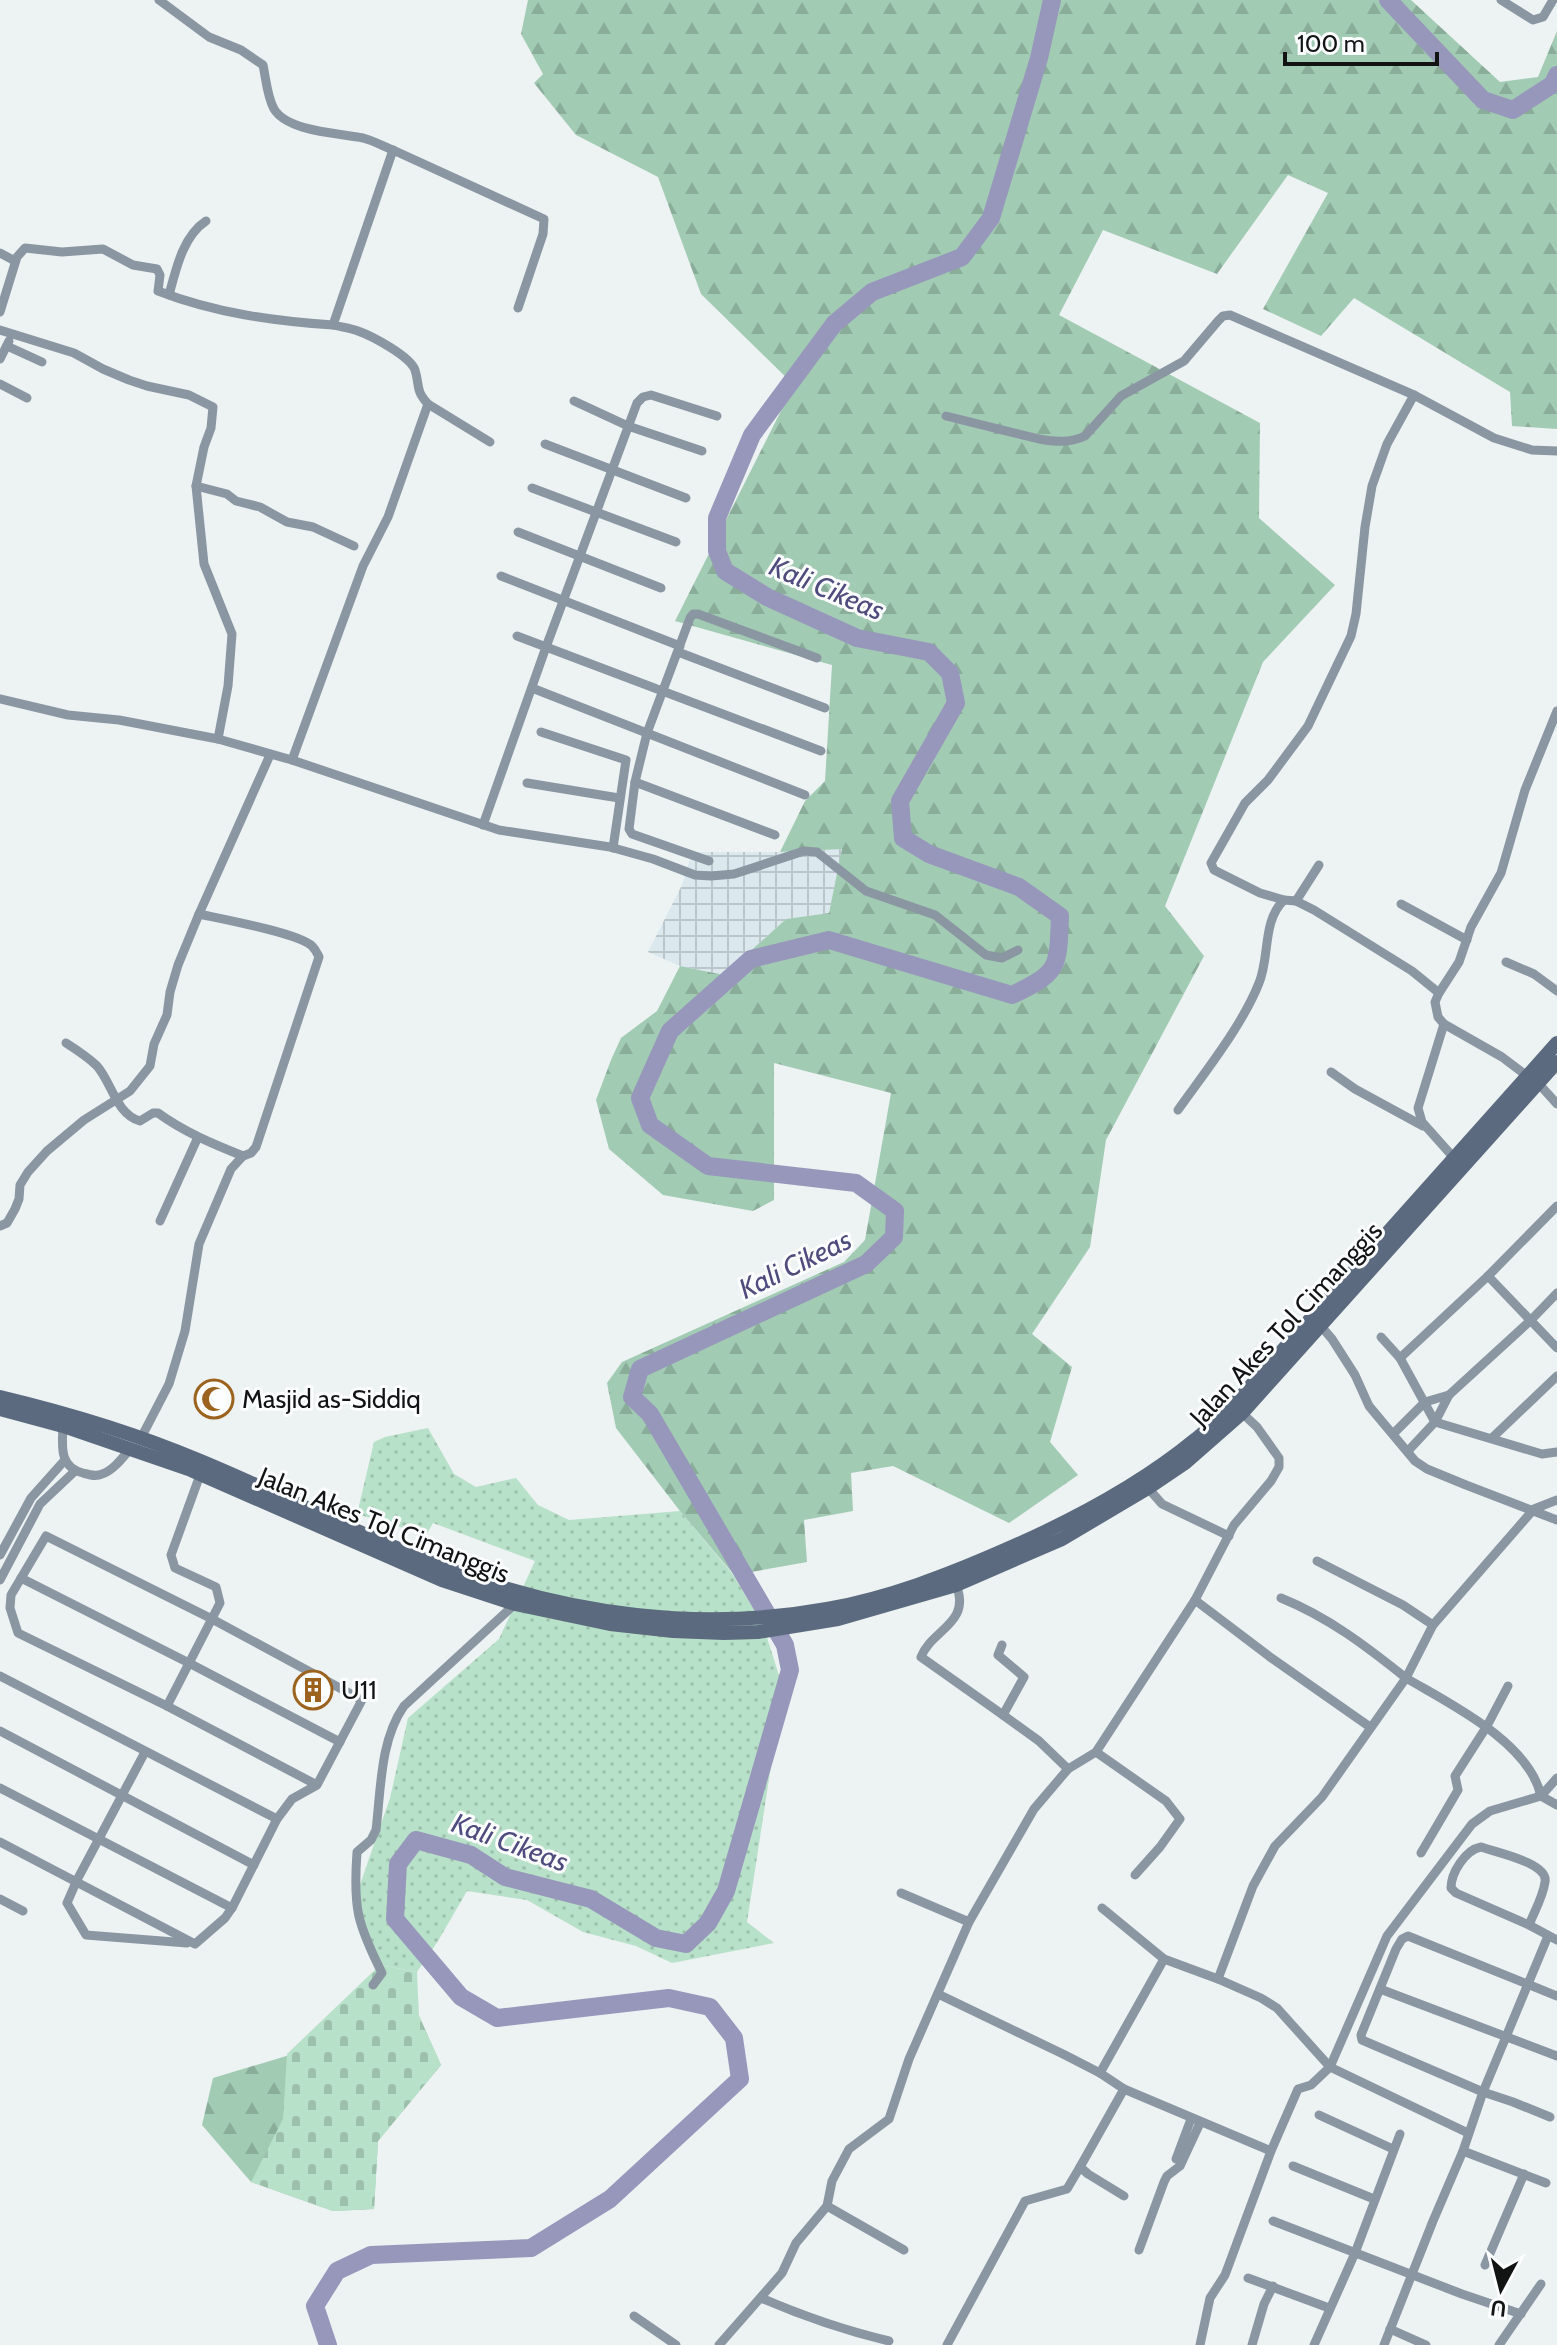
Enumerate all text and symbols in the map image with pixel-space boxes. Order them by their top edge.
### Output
scale bar [1285,16,1437,66]
text: 100 m [1297,29,1365,58]
water label: Kali Cikeas [765,549,890,627]
street label: Jalan Akes Tol Cimanggis [1182,1215,1389,1434]
water label: Kali Cikeas [733,1222,857,1306]
mosque icon: Masjid as-Siddiq [193,1378,235,1420]
place label: Masjid as-Siddiq [242,1383,421,1415]
street label: Jalan Akes Tol Cimanggis [253,1460,514,1590]
building icon: U11 [292,1669,334,1711]
place label: U11 [341,1674,377,1706]
water label: Kali Cikeas [447,1805,573,1879]
north arrow [1461,2249,1541,2329]
text: U [1489,2294,1508,2323]

